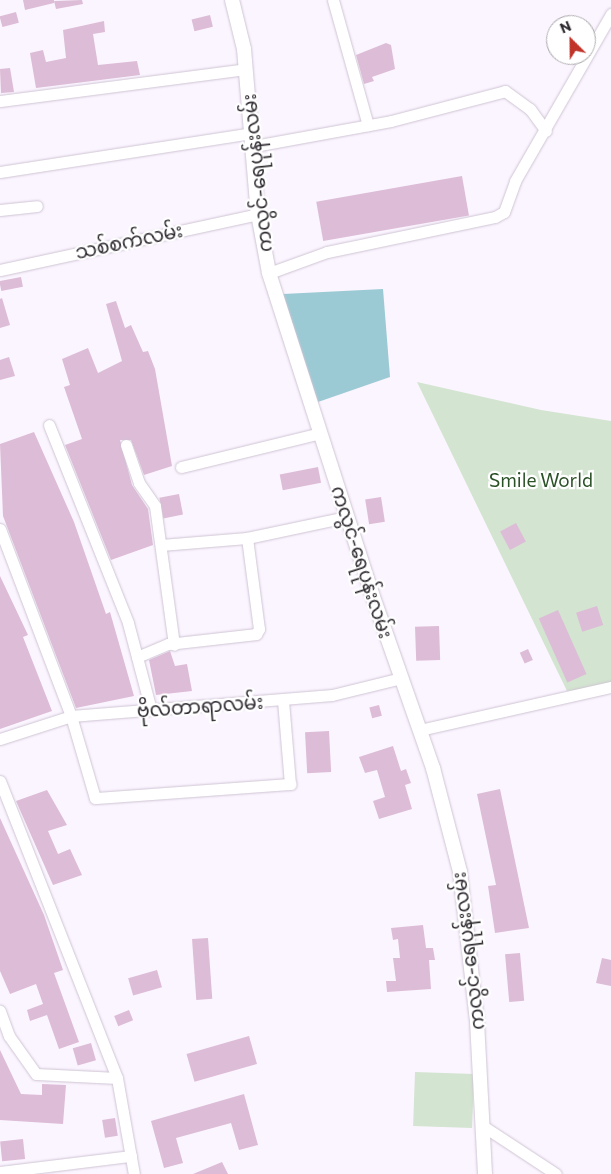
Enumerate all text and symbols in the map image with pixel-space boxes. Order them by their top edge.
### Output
north arrow [546,15,596,65]
text: N [557,17,573,37]
street label: ကလွင်-ရေပုန်းလမ်း [237,93,277,253]
street label: သစ်စက်လမ်း [73,218,185,264]
park label: Smile World [489,469,593,491]
street label: ကလွင်-ရေပုန်းလမ်း [327,483,397,641]
street label: ဗိုလ်တာရာလမ်း [136,690,264,722]
street label: ကလွင်-ရေပုန်းလမ်း [447,871,489,1031]

